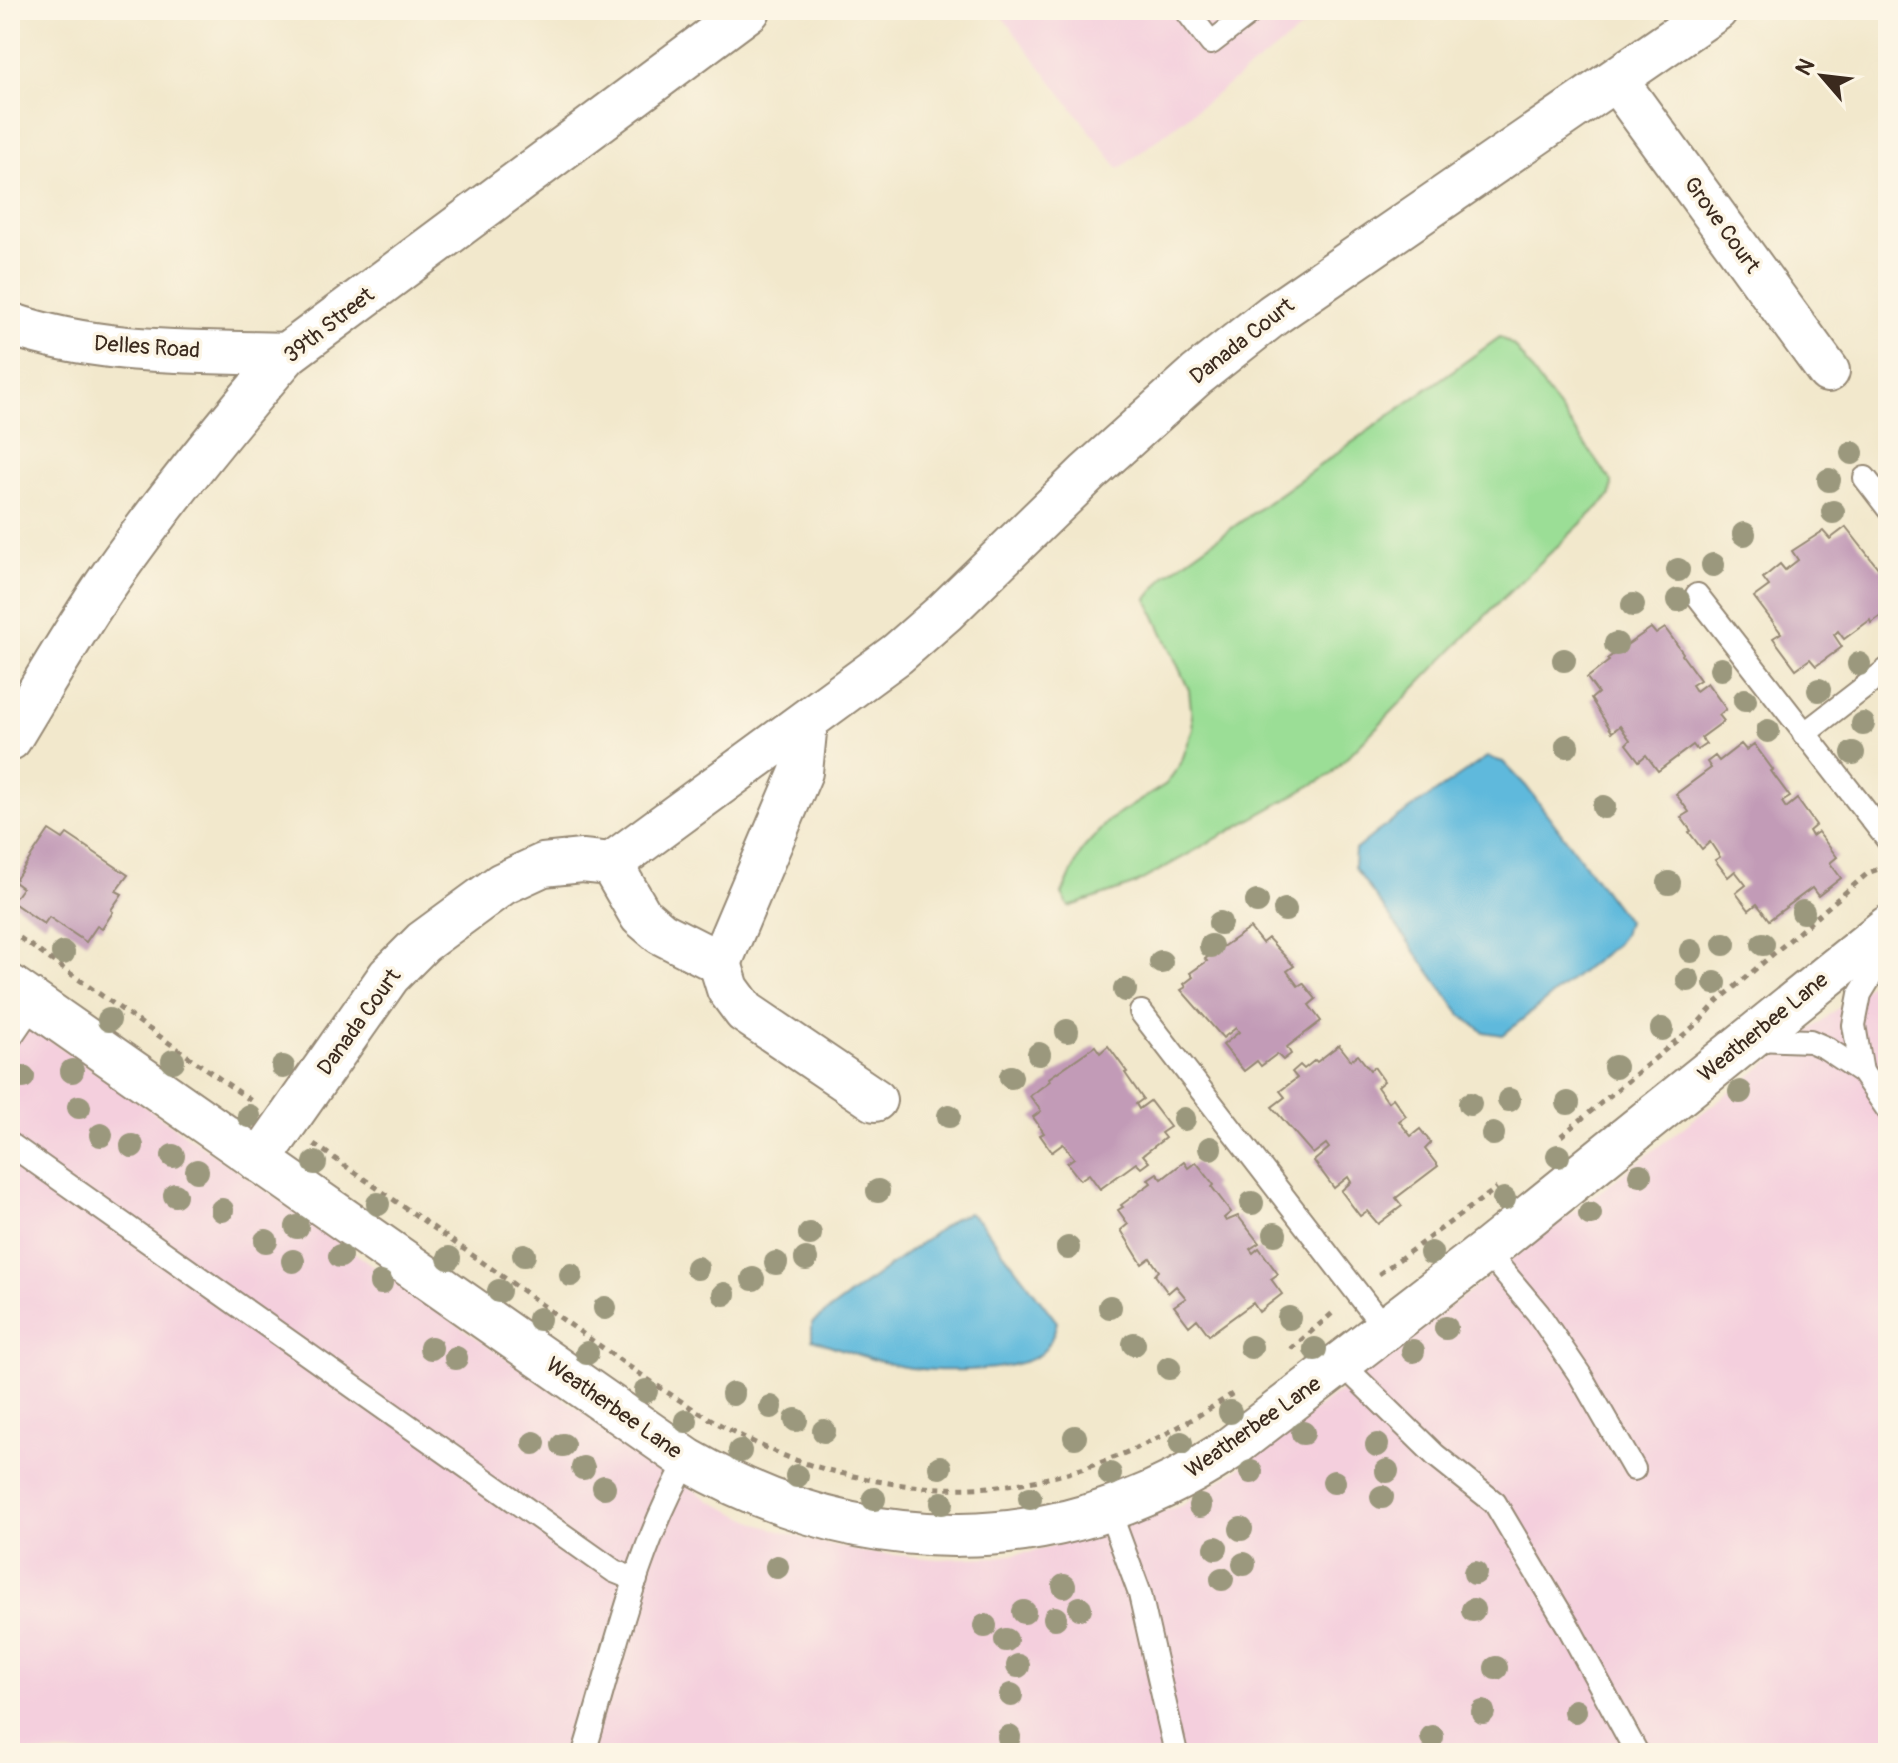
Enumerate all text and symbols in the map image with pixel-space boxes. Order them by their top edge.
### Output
north arrow [1782,36,1862,116]
text: N [1789,54,1821,80]
street label: Grove Court [1678,171,1766,279]
street label: 39th Street [278,281,380,369]
street label: Danada Court [1184,291,1300,391]
street label: Delles Road [93,329,201,365]
street label: Danada Court [311,963,407,1081]
street label: Weatherbee Lane [1692,966,1834,1088]
street label: Weatherbee Lane [541,1351,688,1465]
street label: Weatherbee Lane [1180,1370,1327,1484]

